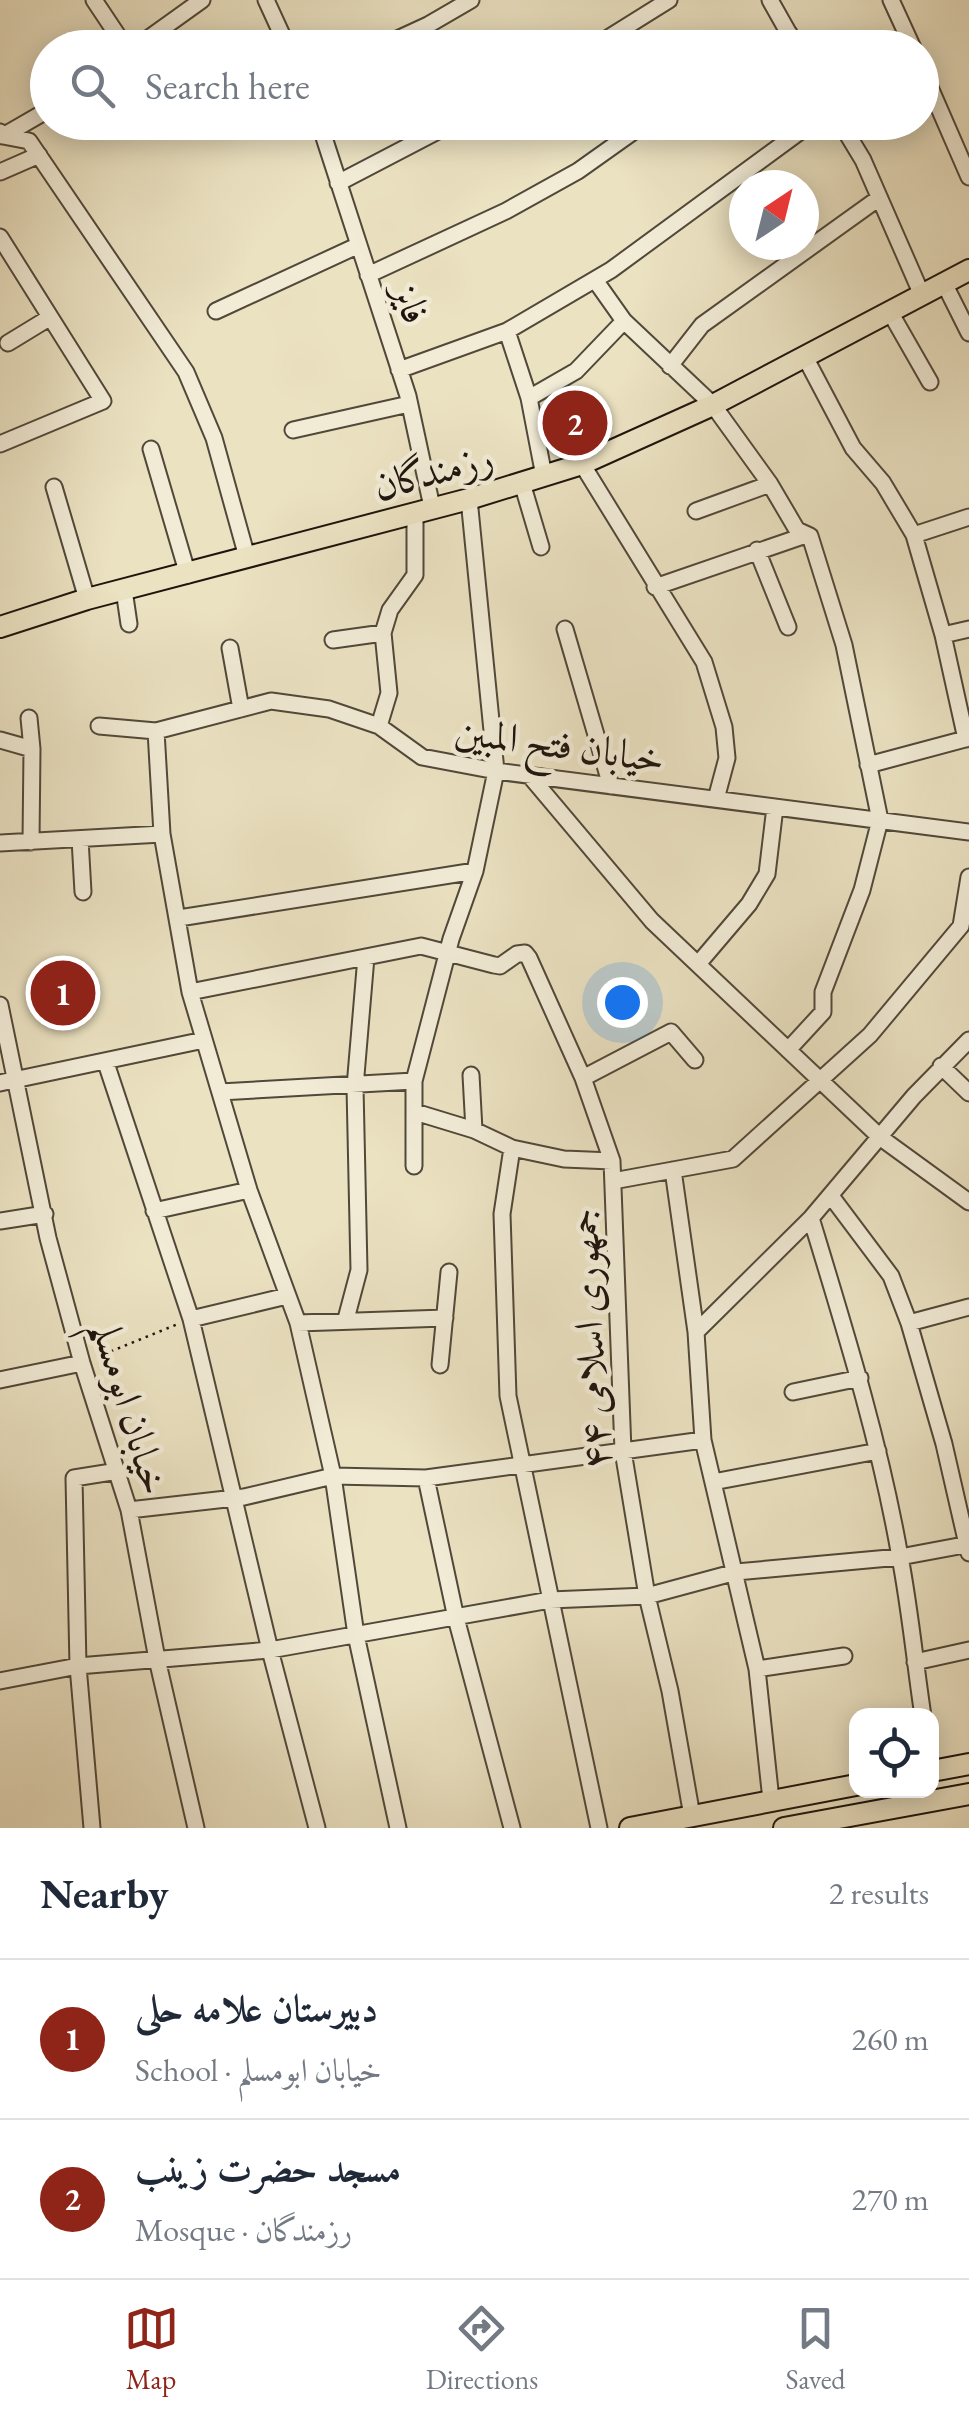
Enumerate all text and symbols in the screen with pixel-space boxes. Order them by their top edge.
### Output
search box [30,30,939,140]
icon: search [65,58,120,113]
text: Search here [145,61,310,110]
north arrow [729,170,819,260]
street label: فایز [380,272,443,330]
pin: 2 [542,386,608,460]
street label: رزمندگان [367,430,499,512]
street label: خیابان فتح المبین [451,704,668,794]
pin: 1 [30,956,96,1030]
your location [597,977,648,1028]
street label: جمهوری اسلامی ۴۴ [556,1207,622,1471]
street label: خیابان ابومسلم [65,1313,182,1505]
map controls [849,1708,939,1798]
button: locate [849,1708,939,1798]
text: Nearby [40,1866,169,1921]
text: 2 results [829,1872,929,1914]
text: دبیرستان علامه حلی [135,1983,378,2032]
text: 1 [64,2018,81,2060]
text: 260 m [852,2018,929,2060]
text: School · خیابان ابومسلم [135,2049,382,2091]
text: مسجد حضرت زینب [135,2143,401,2192]
text: 2 [64,2178,81,2220]
text: 270 m [852,2178,929,2220]
text: Mosque · رزمندگان [135,2209,352,2251]
tab: Map [124,2301,179,2397]
tab: Directions [426,2301,538,2397]
tab: Saved [785,2301,845,2397]

